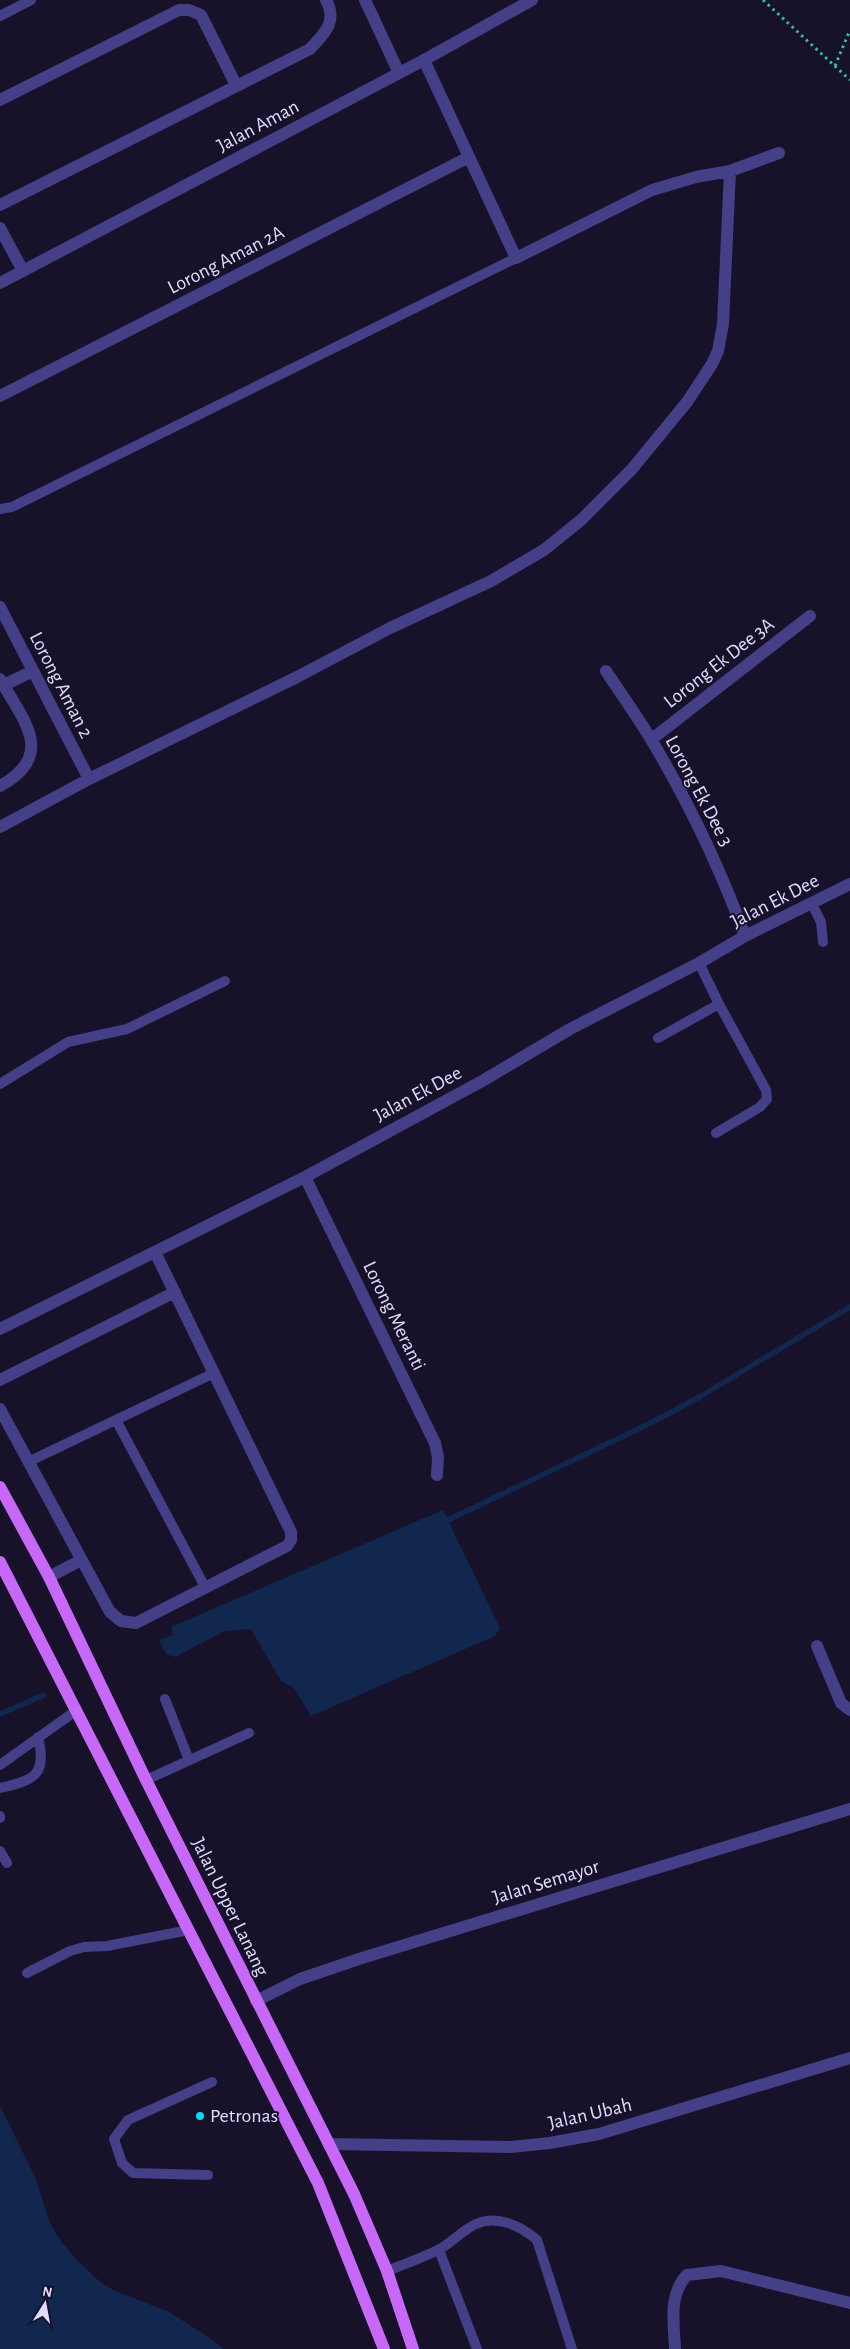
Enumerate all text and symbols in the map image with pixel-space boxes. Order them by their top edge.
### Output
street label: Jalan Aman [214,96,302,156]
street label: Lorong Aman 2A [165,222,288,298]
street label: Lorong Ek Dee 3A [660,614,778,712]
street label: Lorong Aman 2 [26,629,96,741]
street label: Lorong Ek Dee 3 [662,732,736,850]
street label: Jalan Ek Dee [728,870,822,932]
street label: Jalan Ek Dee [371,1063,465,1125]
street label: Lorong Meranti [359,1258,429,1374]
street label: Jalan Upper Lanang [188,1835,272,1979]
street label: Jalan Semayor [490,1856,602,1908]
street label: Jalan Ubah [546,2095,634,2133]
place label: Petronas [210,2106,278,2126]
marker: Petronas [194,2110,206,2122]
north arrow [20,2279,70,2329]
text: N [41,2284,53,2300]

